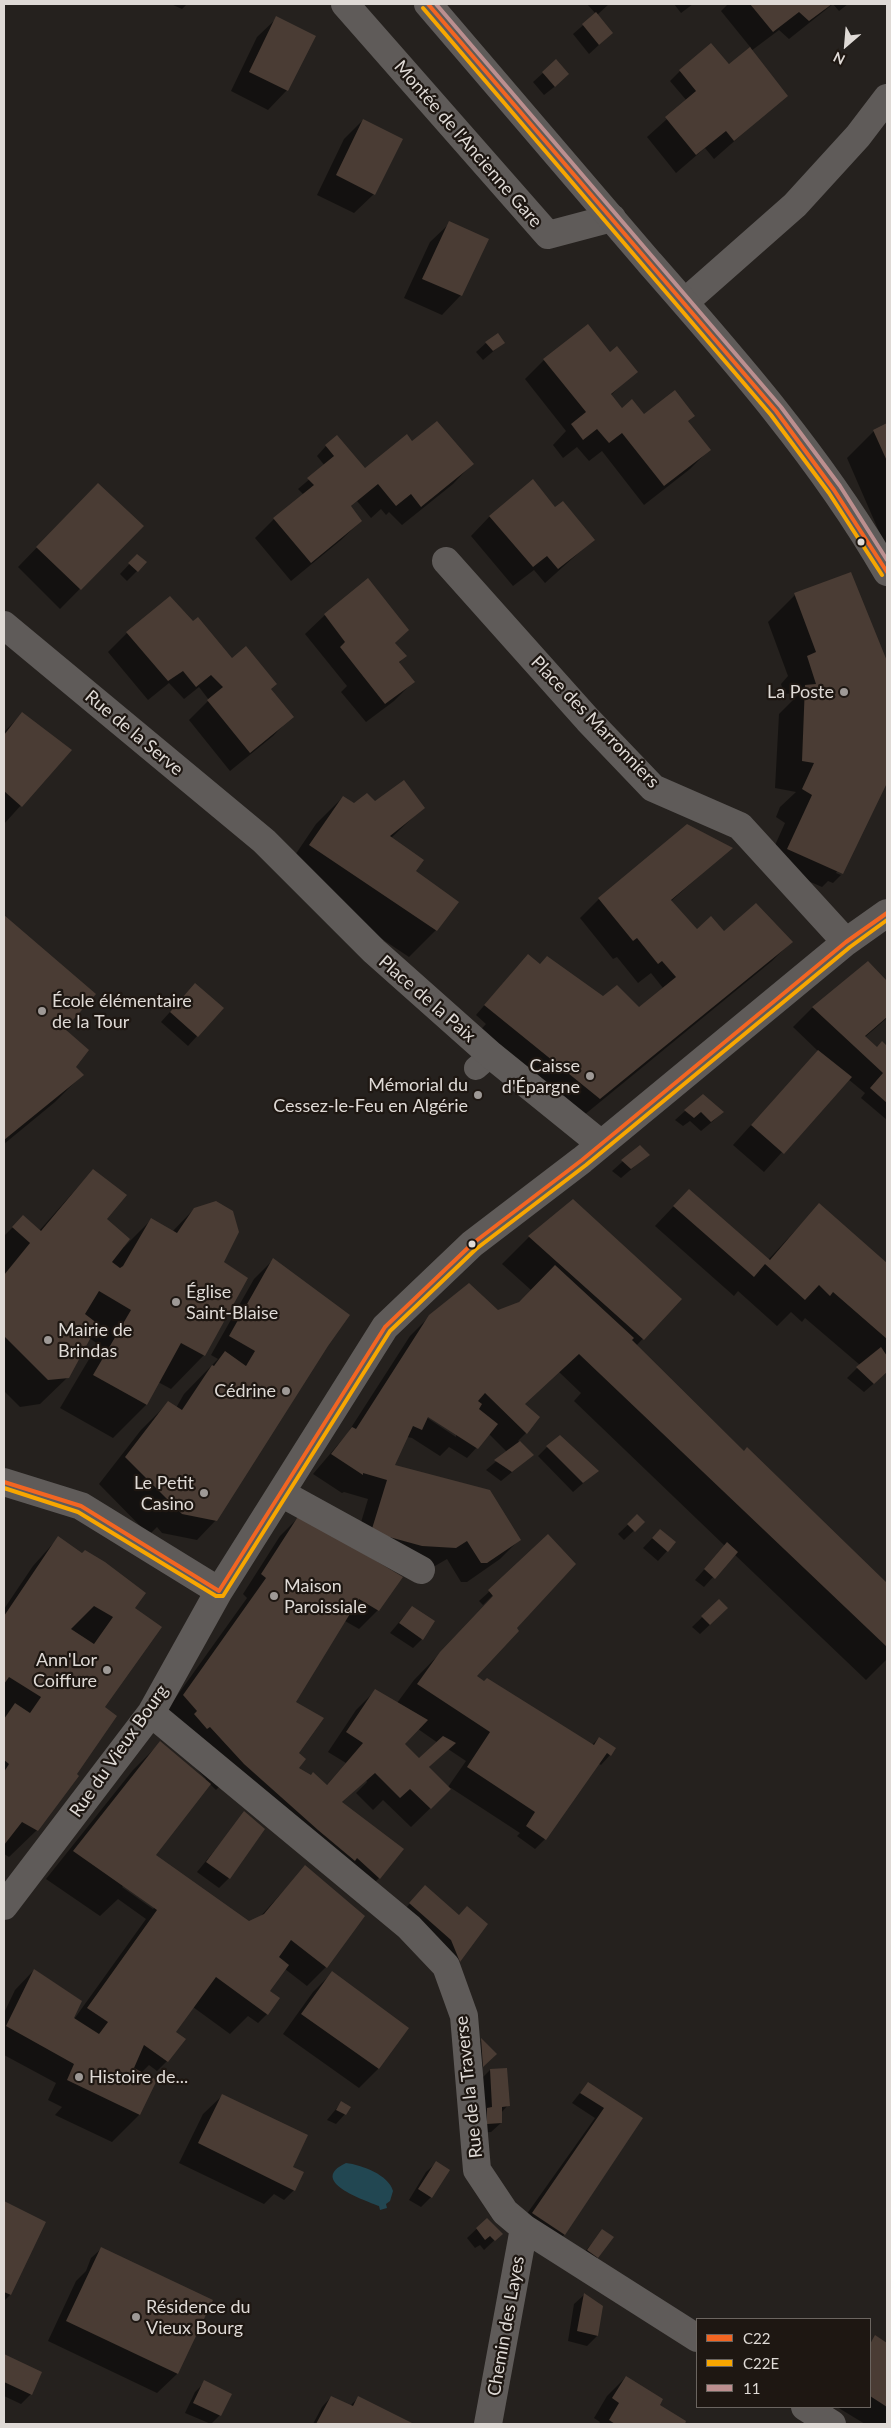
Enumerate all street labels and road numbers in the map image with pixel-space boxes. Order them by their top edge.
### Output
street label: Montée de l'Ancienne Gare [390,56,546,232]
street label: Place des Marronniers [526,652,664,792]
street label: Rue de la Serve [81,686,187,780]
street label: Place de la Paix [374,951,480,1047]
street label: Rue du Vieux Bourg [65,1681,173,1821]
street label: Rue de la Traverse [451,2015,487,2159]
street label: Chemin des Layes [483,2254,529,2398]

